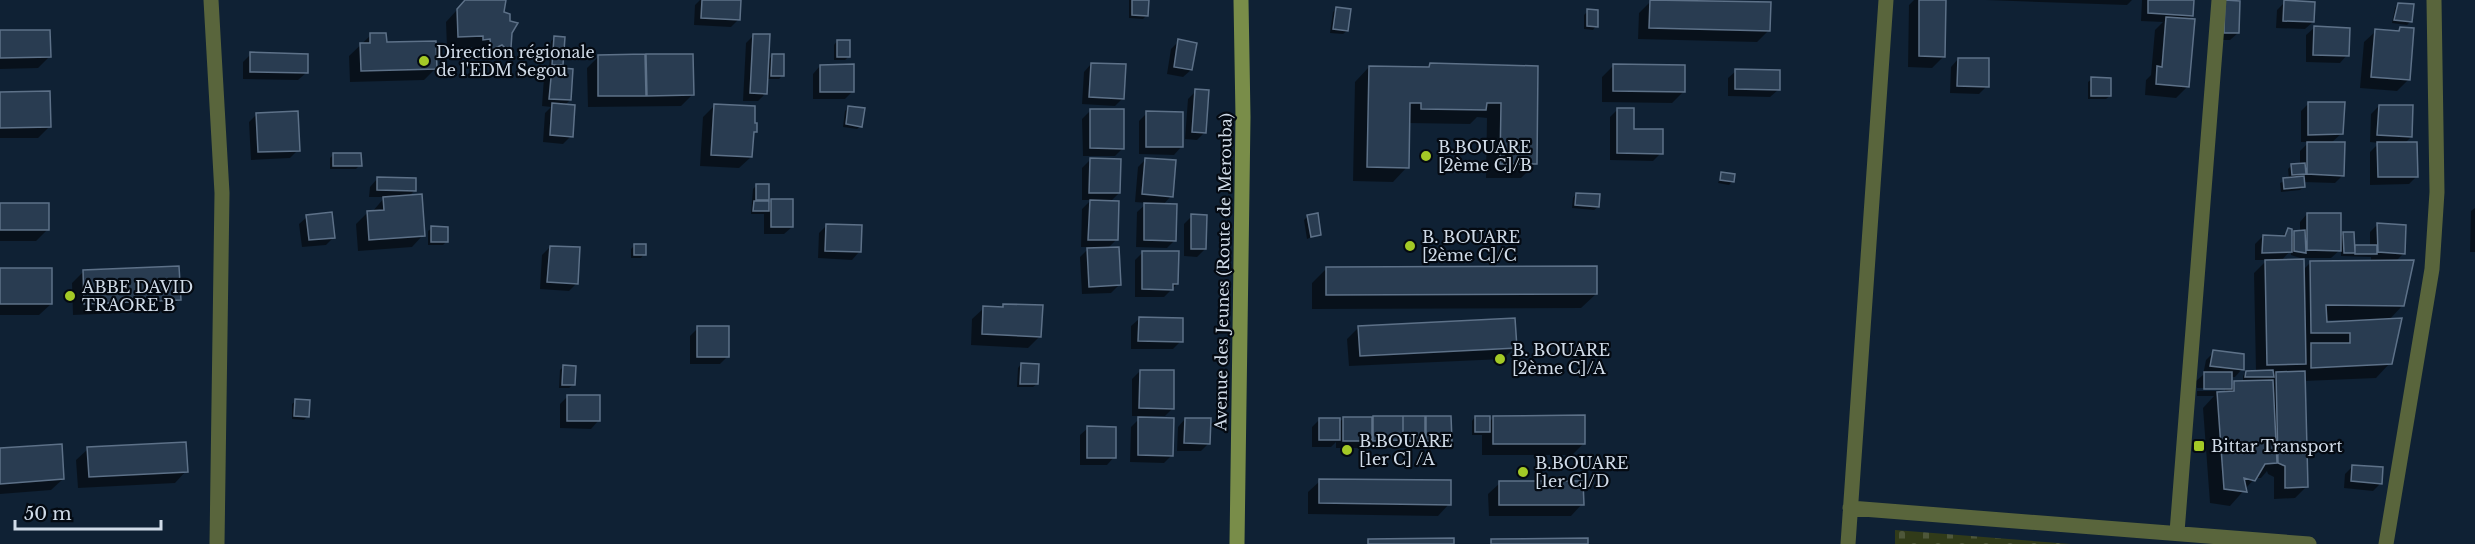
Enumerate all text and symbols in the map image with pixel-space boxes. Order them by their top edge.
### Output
place label: Direction régionale de l'EDM Segou [436,42,595,80]
marker: Direction régionale de l'EDM Segou [417,54,431,68]
street label: Avenue des Jeunes (Route de Merouba) [1210,113,1236,432]
place label: B.BOUARE [2ème C]/B [1438,137,1532,175]
marker: B.BOUARE [2ème C]/B [1419,149,1433,163]
place label: B. BOUARE [2ème C]/C [1422,227,1520,265]
marker: B. BOUARE [2ème C]/C [1403,239,1417,253]
place label: ABBE DAVID TRAORE B [81,277,193,315]
marker: ABBE DAVID TRAORE B [63,289,77,303]
place label: B. BOUARE [2ème C]/A [1512,340,1610,378]
marker: B. BOUARE [2ème C]/A [1493,352,1507,366]
place label: B.BOUARE [1er C] /A [1359,431,1452,469]
place label: Bittar Transport [2211,436,2343,456]
marker: Bittar Transport [2192,439,2206,453]
marker: B.BOUARE [1er C] /A [1340,443,1354,457]
place label: B.BOUARE [1er C]/D [1535,453,1628,491]
marker: B.BOUARE [1er C]/D [1516,465,1530,479]
scale bar [15,493,160,531]
text: 50 m [24,503,72,525]

